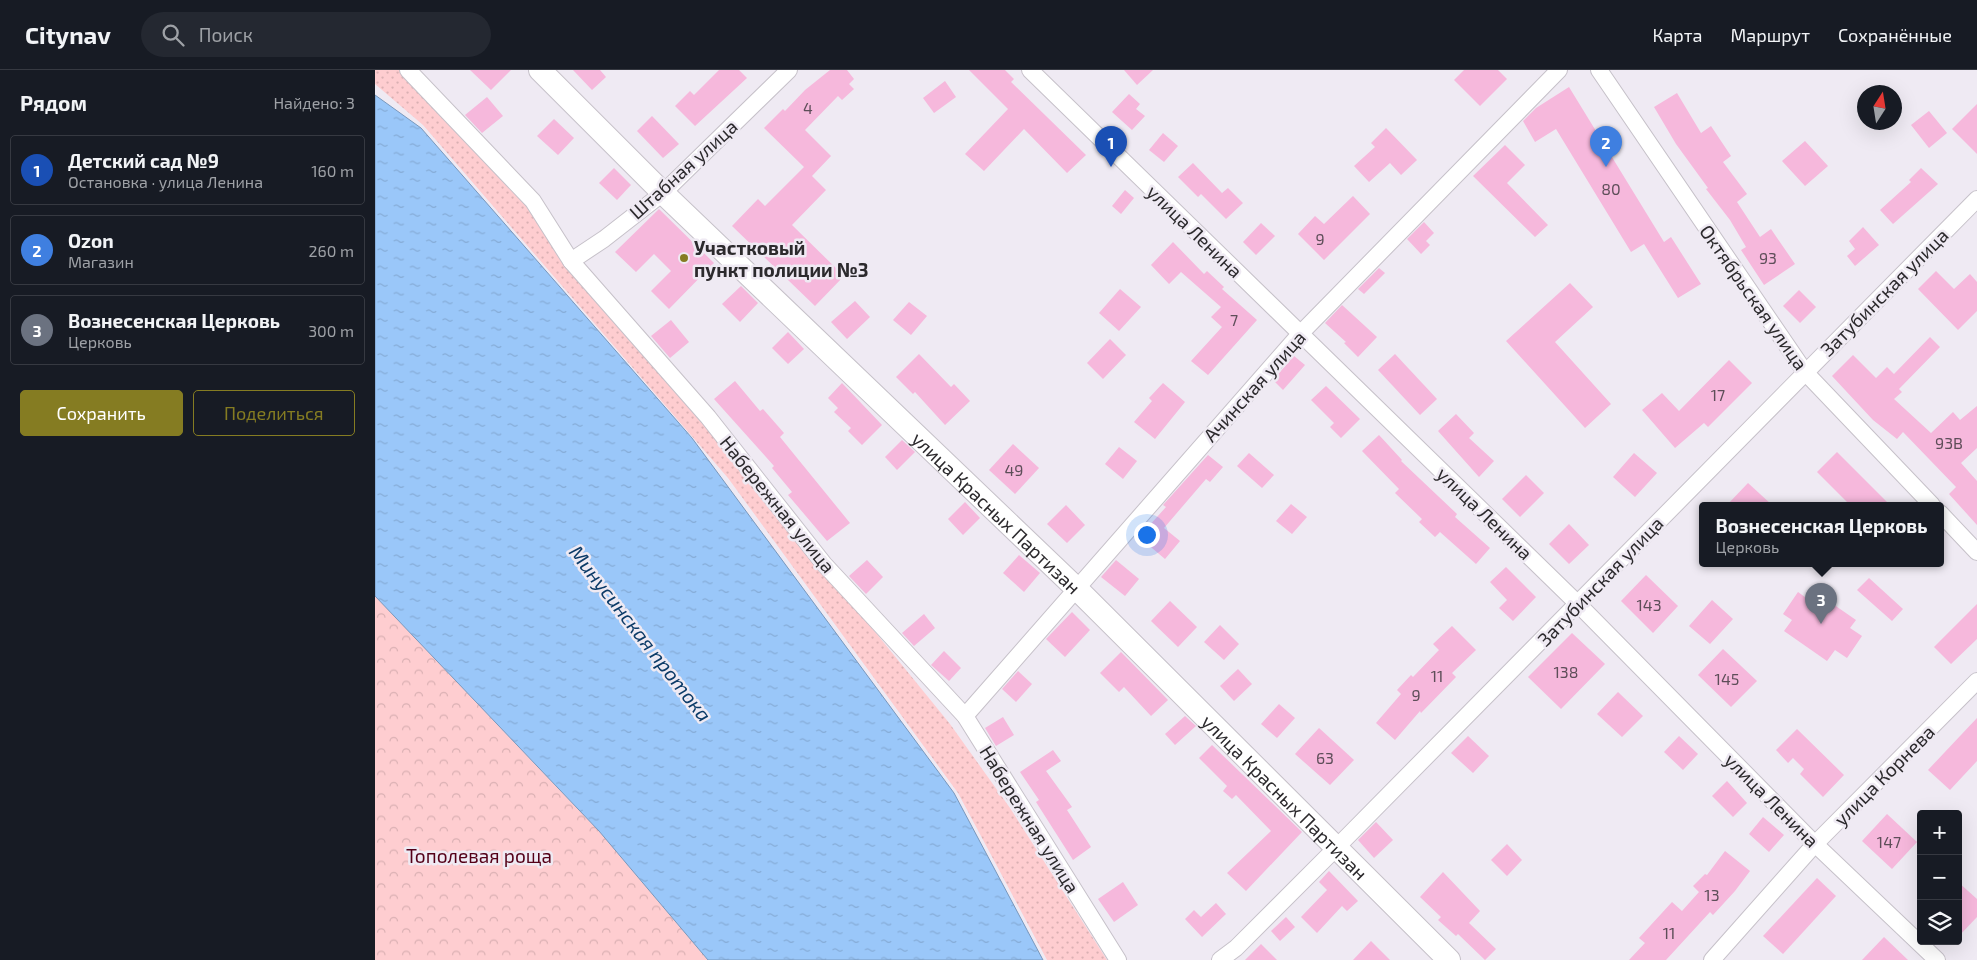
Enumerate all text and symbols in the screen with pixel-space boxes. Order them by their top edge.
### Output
search box [141,12,491,57]
text: Citynav [25,20,111,49]
icon: search [159,21,187,49]
text: Поиск [199,23,253,46]
text: Карта [1652,24,1702,46]
text: Маршрут [1730,24,1810,46]
text: Сохранённые [1838,24,1952,46]
north arrow [1857,85,1902,130]
text: Рядом [20,90,87,115]
text: Найдено: 3 [273,93,355,112]
house number: 4 [803,98,813,117]
street label: Штабная улица [624,114,742,224]
pin: 1 [1095,126,1127,167]
pin: 2 [1590,126,1622,167]
text: Детский сад №9 [68,149,219,172]
text: 1 [34,161,40,180]
text: 160 m [311,161,354,180]
text: Остановка · улица Ленина [68,172,263,191]
house number: 80 [1601,179,1621,198]
street label: улица Ленина [1142,180,1247,283]
street label: Октябрьская улица [1694,220,1813,375]
street label: Затубинская улица [1815,223,1953,361]
text: Ozon [68,229,114,252]
house number: 9 [1315,229,1325,248]
place label: Участковый пункт полиции №3 [694,236,869,281]
text: 2 [32,241,42,260]
text: 260 m [309,241,354,260]
house number: 93 [1759,248,1777,267]
text: Магазин [68,252,134,271]
marker: Участковый пункт полиции №3 [678,252,690,264]
text: Вознесенская Церковь [68,309,280,332]
house number: 7 [1230,310,1238,329]
text: 3 [32,321,42,340]
text: 300 m [308,321,354,340]
street label: Ачинская улица [1198,326,1311,447]
text: Церковь [68,332,132,351]
house number: 17 [1711,385,1725,404]
button: Сохранить [20,390,183,436]
button: Поделиться [193,390,355,436]
street label: улица Красных Партизан [907,426,1086,598]
street label: Набережная улица [715,431,840,578]
house number: 93В [1935,433,1963,452]
house number: 49 [1005,460,1024,479]
street label: улица Ленина [1432,462,1537,565]
popup [1699,502,1944,567]
street label: Затубинская улица [1532,511,1668,651]
text: Вознесенская Церковь [1715,514,1928,537]
your location [1134,522,1160,548]
text: Церковь [1715,537,1779,556]
water label: Минусинская протока [565,540,717,726]
pin: 3 [1805,583,1837,624]
house number: 143 [1636,595,1662,614]
house number: 138 [1554,662,1578,681]
house number: 11 [1431,666,1443,685]
house number: 145 [1715,669,1739,688]
house number: 9 [1411,685,1421,704]
street label: улица Красных Партизан [1197,709,1373,884]
street label: улица Корнева [1829,720,1940,831]
street label: Набережная улица [974,741,1085,898]
house number: 63 [1316,748,1334,767]
street label: улица Ленина [1719,748,1824,853]
map controls [1917,810,1962,945]
button: + [1917,810,1962,855]
house number: 147 [1877,832,1901,851]
park label: Тополевая роща [406,844,552,867]
button: − [1917,855,1962,900]
house number: 13 [1704,885,1720,904]
button: layers [1917,900,1962,945]
house number: 11 [1663,923,1675,942]

